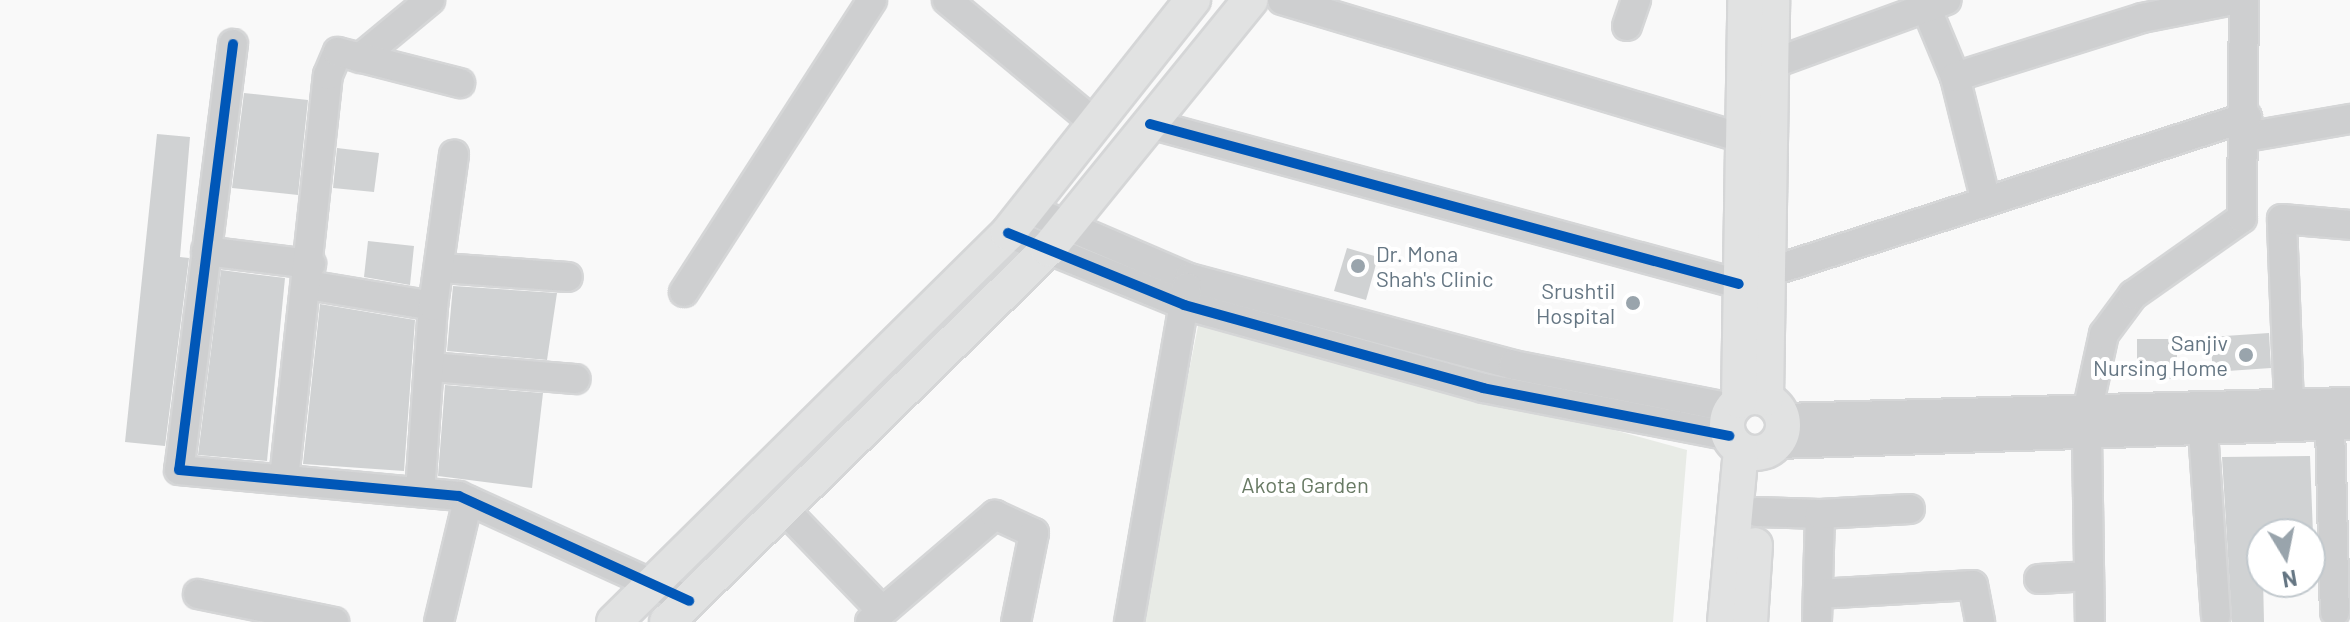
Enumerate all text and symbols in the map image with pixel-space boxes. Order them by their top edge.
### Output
place label: Dr. Mona Shah's Clinic [1376,240,1493,292]
marker: Dr. Mona Shah's Clinic [1347,255,1369,277]
place label: Srushtil Hospital [1536,277,1615,328]
marker: Srushtil Hospital [1622,292,1644,314]
place label: Sanjiv Nursing Home [2093,329,2228,380]
marker: Sanjiv Nursing Home [2235,344,2257,366]
park label: Akota Garden [1241,472,1369,498]
north arrow [2246,518,2326,598]
text: N [2280,566,2299,594]

